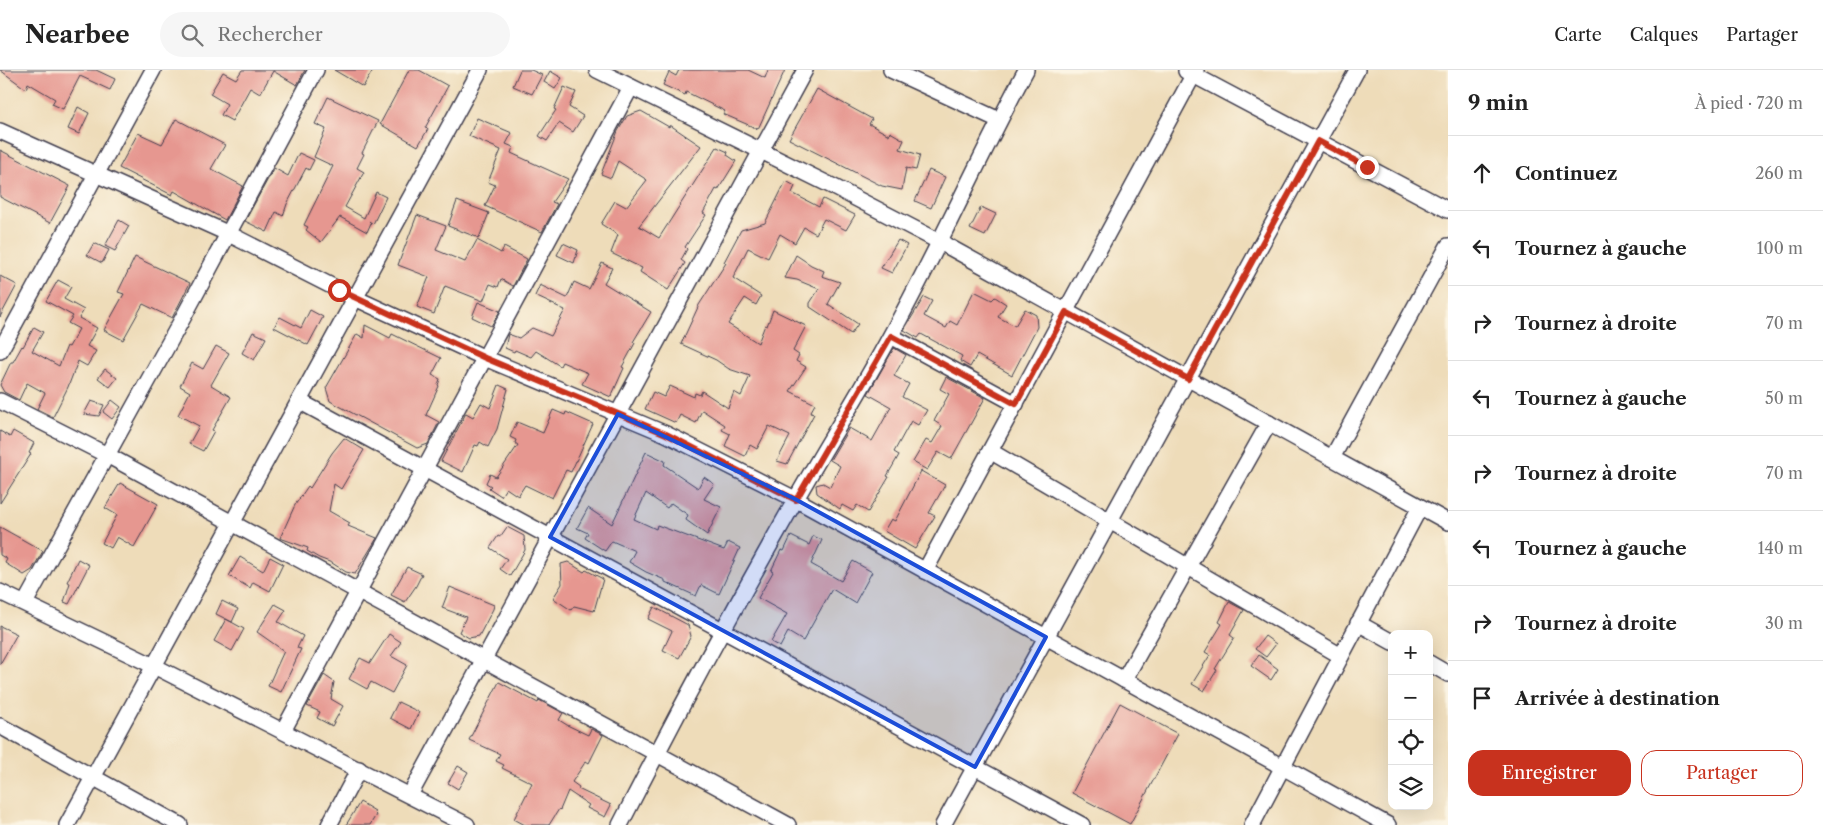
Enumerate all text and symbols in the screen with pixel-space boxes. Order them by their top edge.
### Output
search box [160,12,510,57]
text: Nearbee [25,20,130,49]
icon: search [178,21,206,49]
text: Rechercher [218,23,323,46]
text: Carte [1554,24,1602,46]
text: Calques [1630,24,1698,46]
text: Partager [1726,24,1798,46]
text: 9 min [1468,90,1529,115]
text: À pied · 720 m [1695,93,1803,113]
route end [1356,156,1379,179]
icon: ahead [1468,159,1496,187]
text: Continuez [1515,162,1617,185]
text: 260 m [1755,163,1803,183]
icon: left [1468,234,1496,262]
text: Tournez à gauche [1515,237,1687,260]
text: 100 m [1757,238,1803,258]
route start [328,279,351,302]
icon: right [1468,309,1496,337]
text: Tournez à droite [1515,312,1677,335]
text: 70 m [1766,313,1803,333]
icon: left [1468,384,1496,412]
text: Tournez à gauche [1515,387,1687,410]
text: 50 m [1765,388,1803,408]
icon: right [1468,459,1496,487]
text: Tournez à droite [1515,462,1677,485]
text: 70 m [1766,463,1803,483]
icon: left [1468,534,1496,562]
text: Tournez à gauche [1515,537,1687,560]
text: 140 m [1758,538,1803,558]
icon: right [1468,609,1496,637]
text: Tournez à droite [1515,612,1677,635]
text: 30 m [1765,613,1803,633]
map controls [1388,630,1433,810]
button: + [1388,630,1433,675]
button: − [1388,675,1433,720]
icon: arrive [1468,684,1496,712]
text: Arrivée à destination [1515,687,1720,710]
button: locate [1388,720,1433,765]
button: Enregistrer [1468,750,1631,796]
button: Partager [1641,750,1803,796]
button: layers [1388,765,1433,810]

